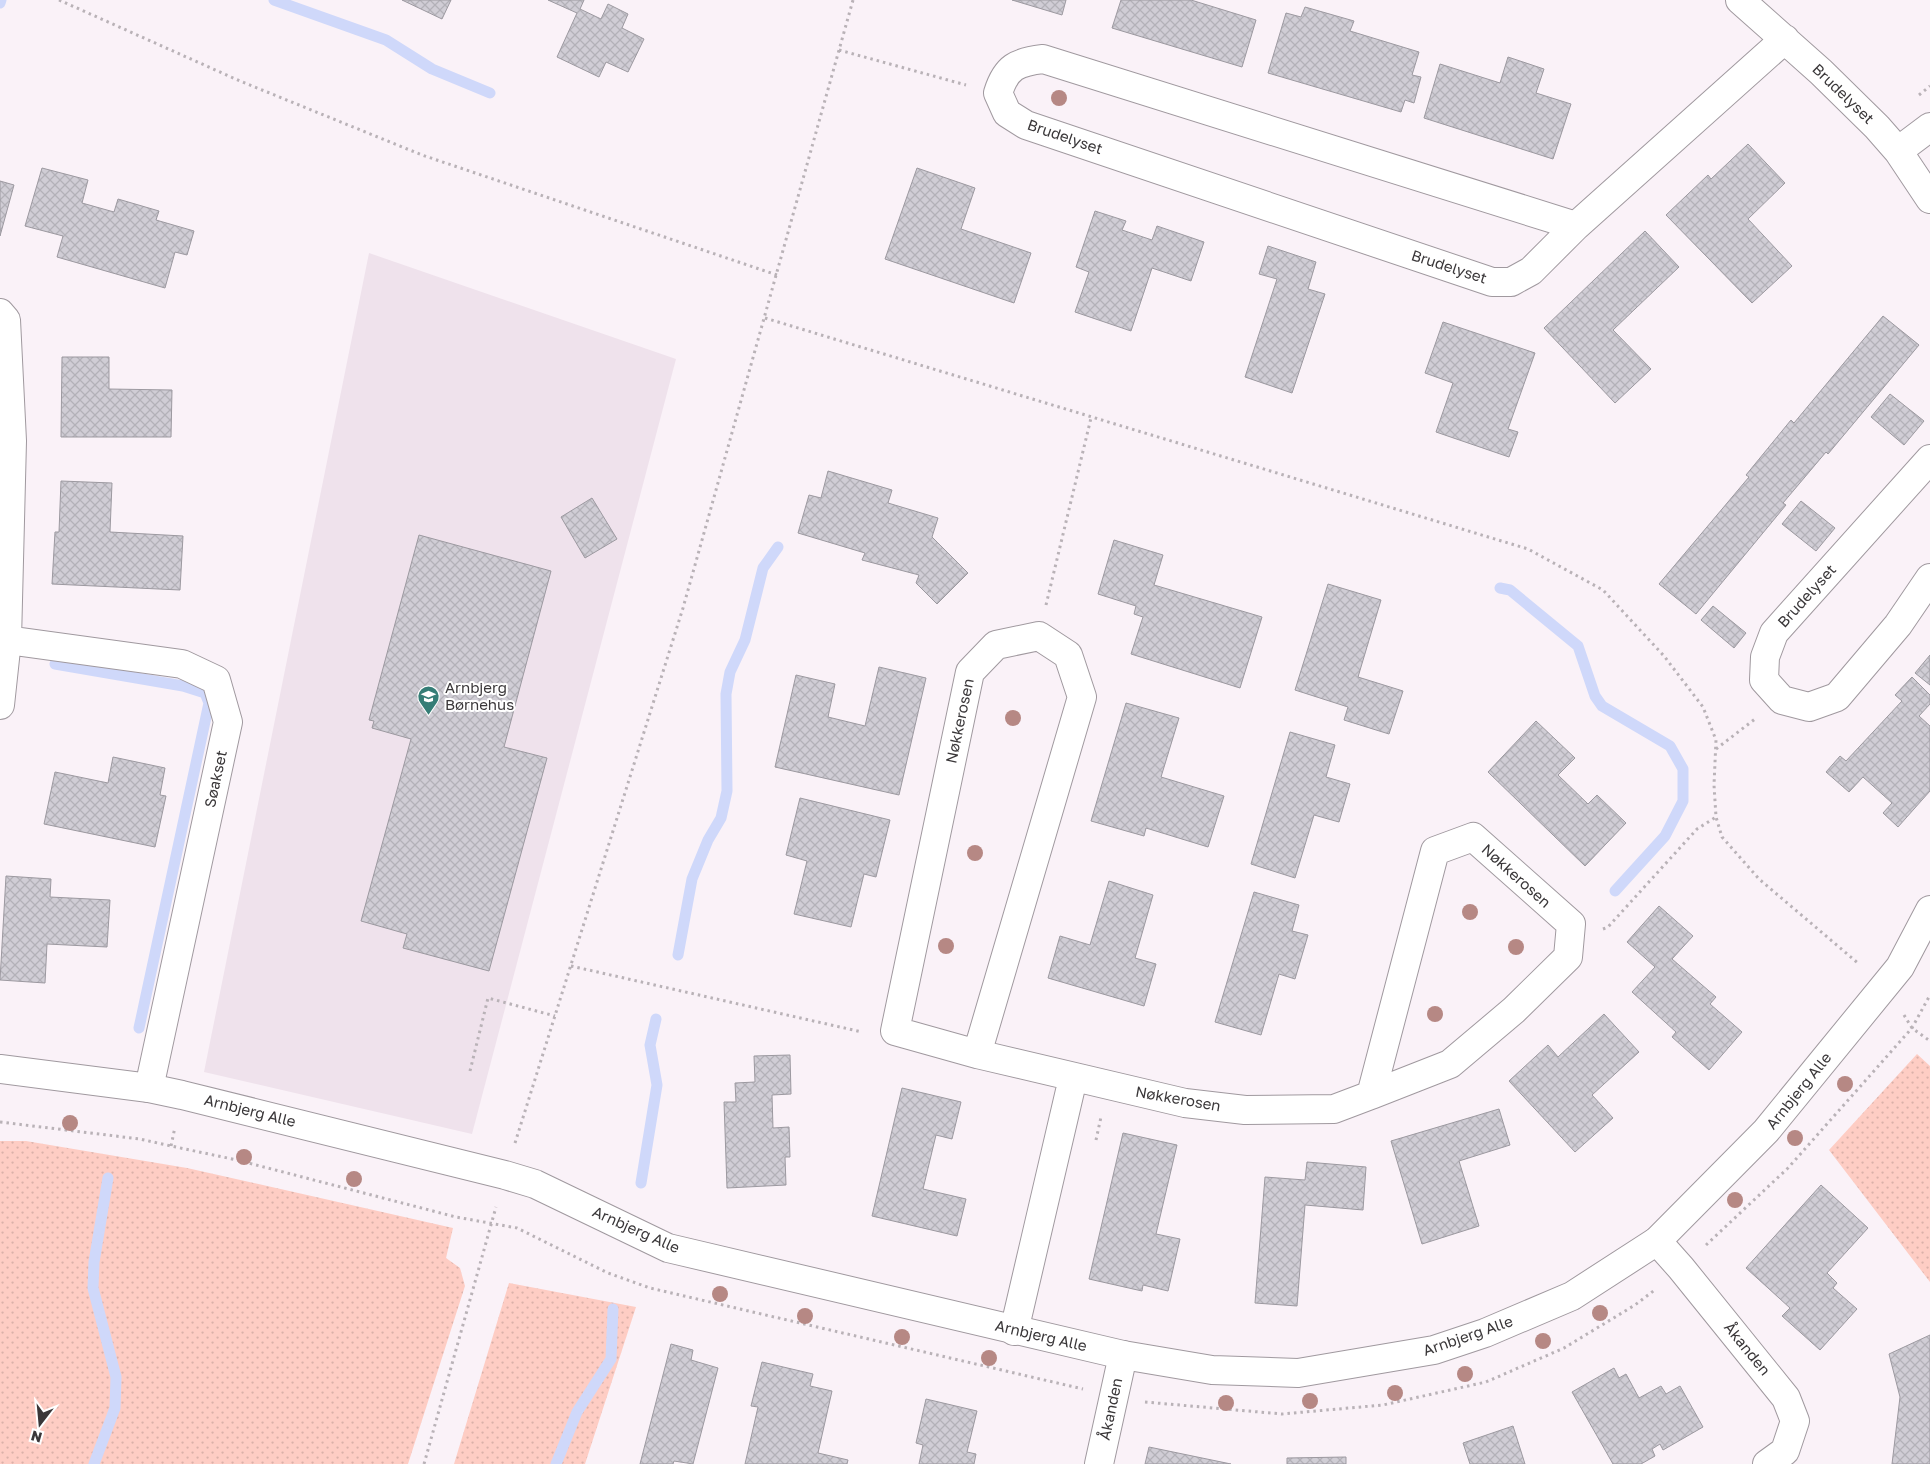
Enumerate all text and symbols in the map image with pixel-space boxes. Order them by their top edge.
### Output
street label: Brudelyset [1809,60,1878,127]
street label: Brudelyset [1025,115,1105,157]
street label: Brudelyset [1409,245,1489,287]
street label: Brudelyset [1773,560,1839,631]
street label: Nøkkerosen [941,677,977,765]
place label: Arnbjerg Børnehus [445,678,514,713]
school or university icon: Arnbjerg Børnehus [417,685,441,716]
street label: Søakset [200,748,230,809]
street label: Nøkkerosen [1479,840,1555,911]
street label: Arnbjerg Alle [1762,1048,1835,1132]
street label: Nøkkerosen [1134,1082,1222,1114]
street label: Arnbjerg Alle [203,1090,298,1130]
street label: Arnbjerg Alle [590,1202,683,1256]
street label: Arnbjerg Alle [1420,1311,1515,1359]
street label: Arnbjerg Alle [994,1316,1089,1354]
street label: Åkanden [1721,1318,1775,1379]
street label: Åkanden [1095,1376,1125,1442]
north arrow [15,1399,65,1449]
text: N [29,1427,44,1447]

